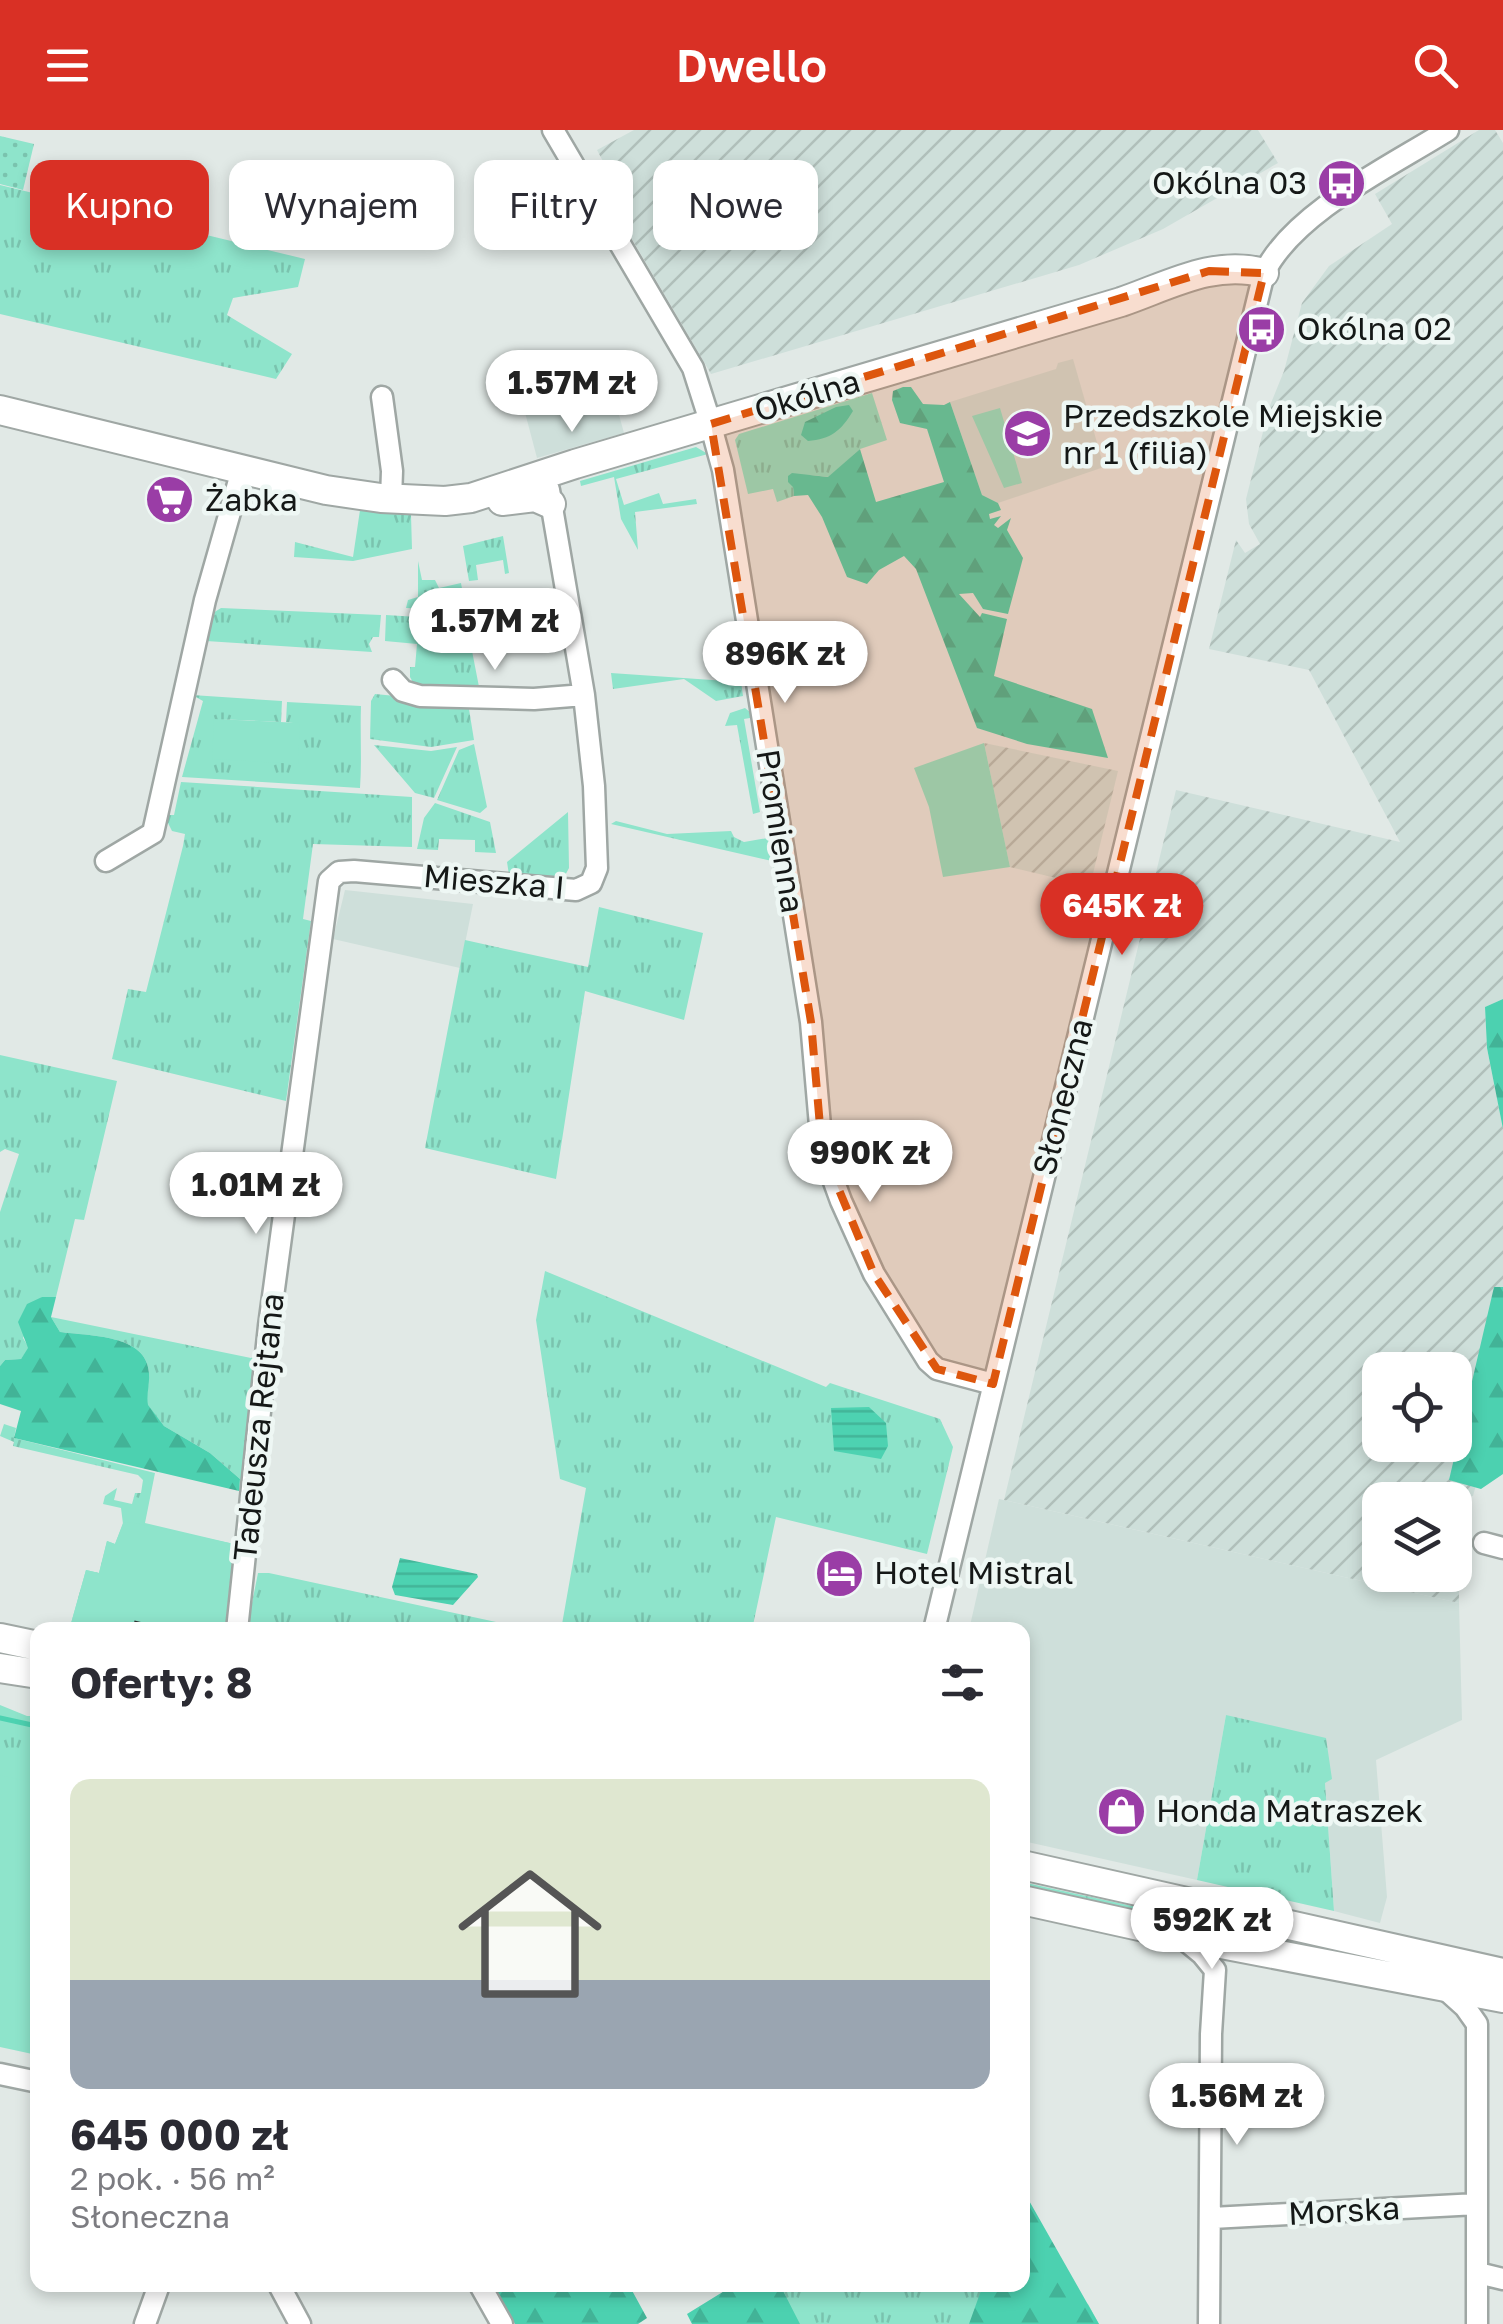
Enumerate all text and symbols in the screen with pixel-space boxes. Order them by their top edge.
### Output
icon: menu [40,38,95,93]
text: Dwello [676,38,827,92]
icon: search [1408,38,1463,93]
bus stop icon: Okólna 03 [1316,157,1368,209]
chip: Kupno [30,160,209,250]
chip: Wynajem [229,160,454,250]
chip: Filtry [474,160,633,250]
chip: Nowe [653,160,818,250]
place label: Okólna 03 [1152,163,1307,201]
bus stop icon: Okólna 02 [1236,303,1288,355]
place label: Okólna 02 [1297,309,1452,347]
pin: 1.57M zł [469,350,675,435]
street label: Okólna [749,361,864,429]
text: 1.57M zł [508,363,636,401]
place label: Przedszkole Miejskie nr 1 (filia) [1063,396,1383,471]
school or university icon: Przedszkole Miejskie nr 1 (filia) [1002,408,1054,460]
supermarket icon: Żabka [144,474,196,526]
place label: Żabka [205,480,298,518]
pin: 1.57M zł [392,588,598,673]
text: 1.57M zł [431,601,559,639]
pin: 896K zł [693,621,877,706]
text: 896K zł [725,634,845,672]
street label: Promienna [749,746,813,915]
street label: Mieszka I [422,856,566,906]
pin: 645K zł [1030,873,1214,958]
text: 645K zł [1062,886,1182,924]
street label: Słoneczna [1024,1015,1100,1179]
pin: 990K zł [778,1120,962,1205]
text: 990K zł [810,1133,930,1171]
pin: 1.01M zł [153,1152,359,1237]
text: 1.01M zł [192,1165,320,1203]
street label: Tadeusza Rejtana [225,1291,291,1563]
map controls [1362,1352,1472,1592]
button: locate [1362,1352,1472,1462]
button: layers [1362,1482,1472,1592]
hotel icon: Hotel Mistral [813,1547,865,1599]
place label: Hotel Mistral [874,1553,1073,1591]
icon: filters [935,1655,990,1710]
text: Oferty: 8 [70,1657,253,1707]
shop icon: Honda Matraszek [1095,1785,1147,1837]
place label: Honda Matraszek [1156,1791,1423,1829]
icon: home [440,1844,620,2024]
pin: 592K zł [1120,1887,1304,1972]
text: 592K zł [1153,1900,1271,1938]
pin: 1.56M zł [1134,2063,1340,2148]
text: 1.56M zł [1171,2076,1303,2114]
text: 645 000 zł [70,2109,289,2159]
text: 2 pok. · 56 m² [70,2159,275,2197]
street label: Morska [1287,2188,1401,2232]
text: Słoneczna [70,2197,230,2235]

